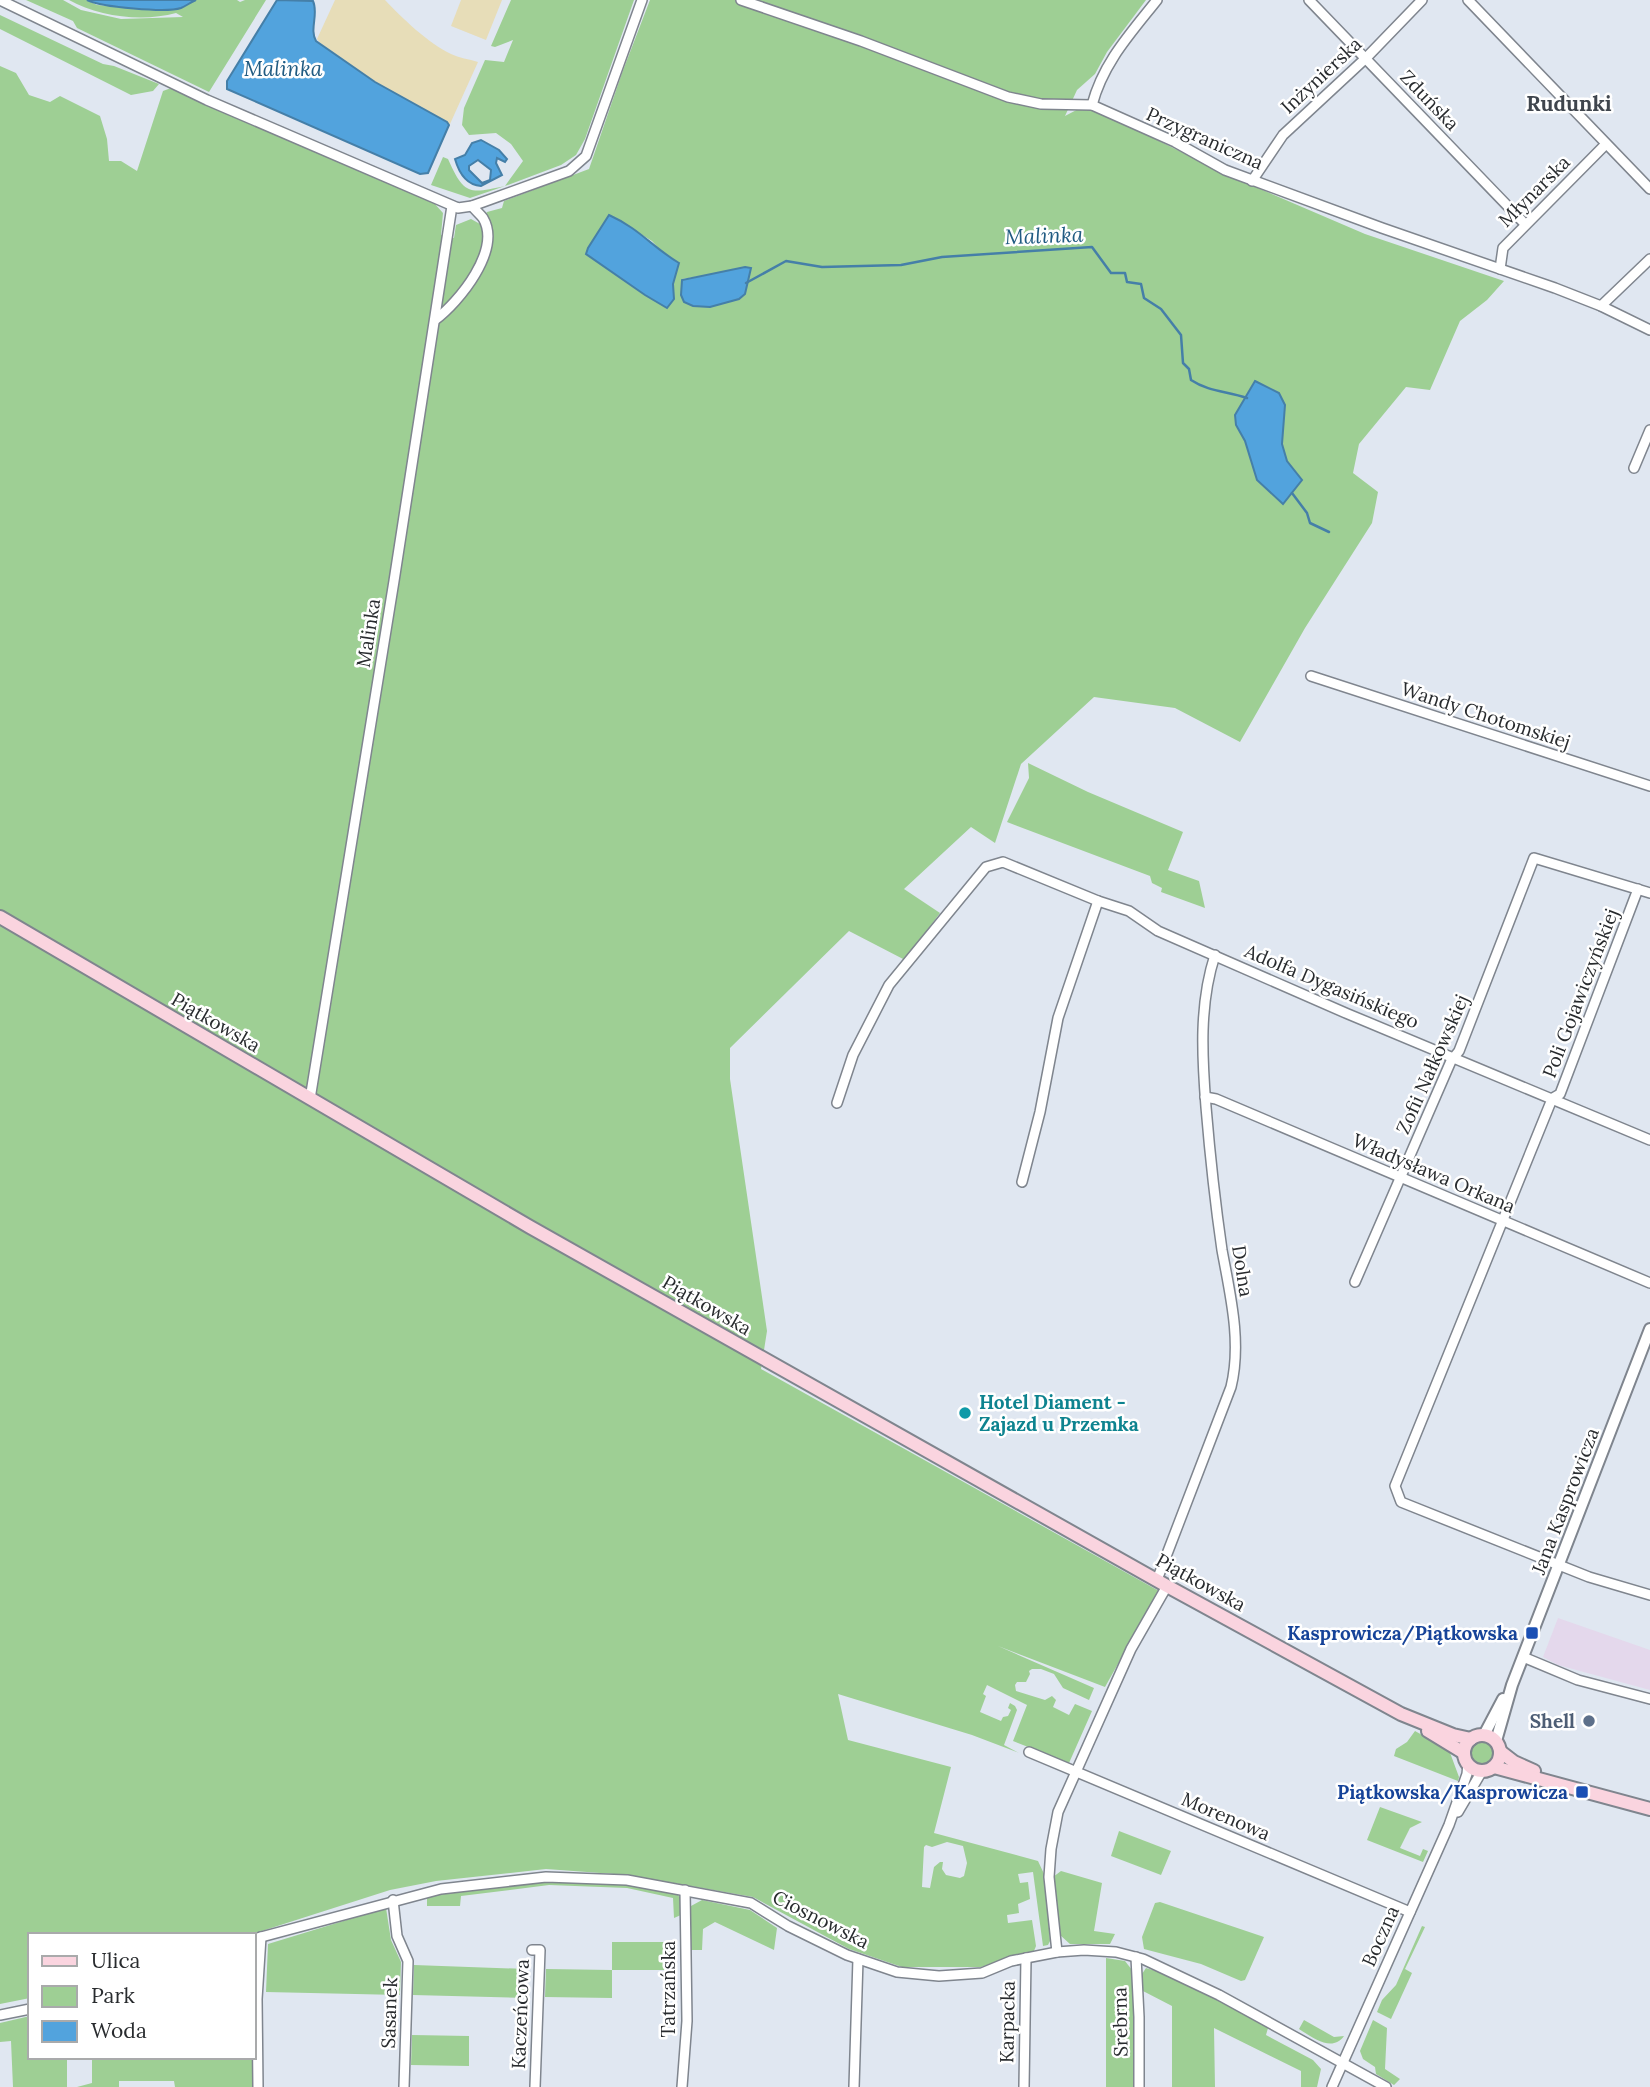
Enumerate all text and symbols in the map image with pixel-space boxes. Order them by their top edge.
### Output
street label: Inżynierska [1276,31,1367,118]
water label: Malinka [244,55,323,82]
street label: Zduńska [1395,65,1465,135]
district label: Rudunki [1526,90,1612,117]
street label: Przygraniczna [1143,102,1267,175]
street label: Młynarska [1493,150,1575,232]
water label: Malinka [1004,221,1084,250]
street label: Malinka [351,597,385,669]
street label: Wandy Chotomskiej [1398,676,1574,754]
street label: Poli Gojawiczyńskiej [1537,905,1623,1081]
street label: Adolfa Dygasińskiego [1240,938,1423,1034]
street label: Piątkowska [167,987,265,1057]
street label: Zofii Nałkowskiej [1390,990,1474,1138]
street label: Władysława Orkana [1349,1128,1519,1218]
street label: Dolna [1227,1244,1259,1299]
street label: Piątkowska [658,1270,756,1340]
place label: Hotel Diament - Zajazd u Przemka [979,1390,1139,1436]
marker: Hotel Diament - Zajazd u Przemka [957,1405,973,1421]
street label: Jana Kasprowicza [1526,1424,1604,1579]
street label: Piątkowska [1152,1548,1250,1617]
place label: Kasprowicza/Piątkowska [1287,1621,1518,1646]
marker: Kasprowicza/Piątkowska [1524,1625,1540,1641]
place label: Shell [1530,1709,1575,1733]
marker: Shell [1581,1713,1597,1729]
place label: Piątkowska/Kasprowicza [1337,1780,1568,1805]
marker: Piątkowska/Kasprowicza [1574,1784,1590,1800]
street label: Morenowa [1178,1787,1274,1846]
street label: Ciosnowska [769,1884,873,1954]
street label: Boczna [1356,1902,1404,1970]
legend [28,1933,256,2059]
street label: Tatrzańska [656,1940,680,2037]
text: Ulica [91,1947,141,1974]
street label: Kaczeńcowa [506,1958,534,2069]
street label: Sasanek [376,1976,402,2049]
street label: Karpacka [994,1980,1020,2063]
text: Park [91,1982,135,2009]
street label: Srebrna [1107,1987,1133,2057]
text: Woda [91,2017,147,2044]

